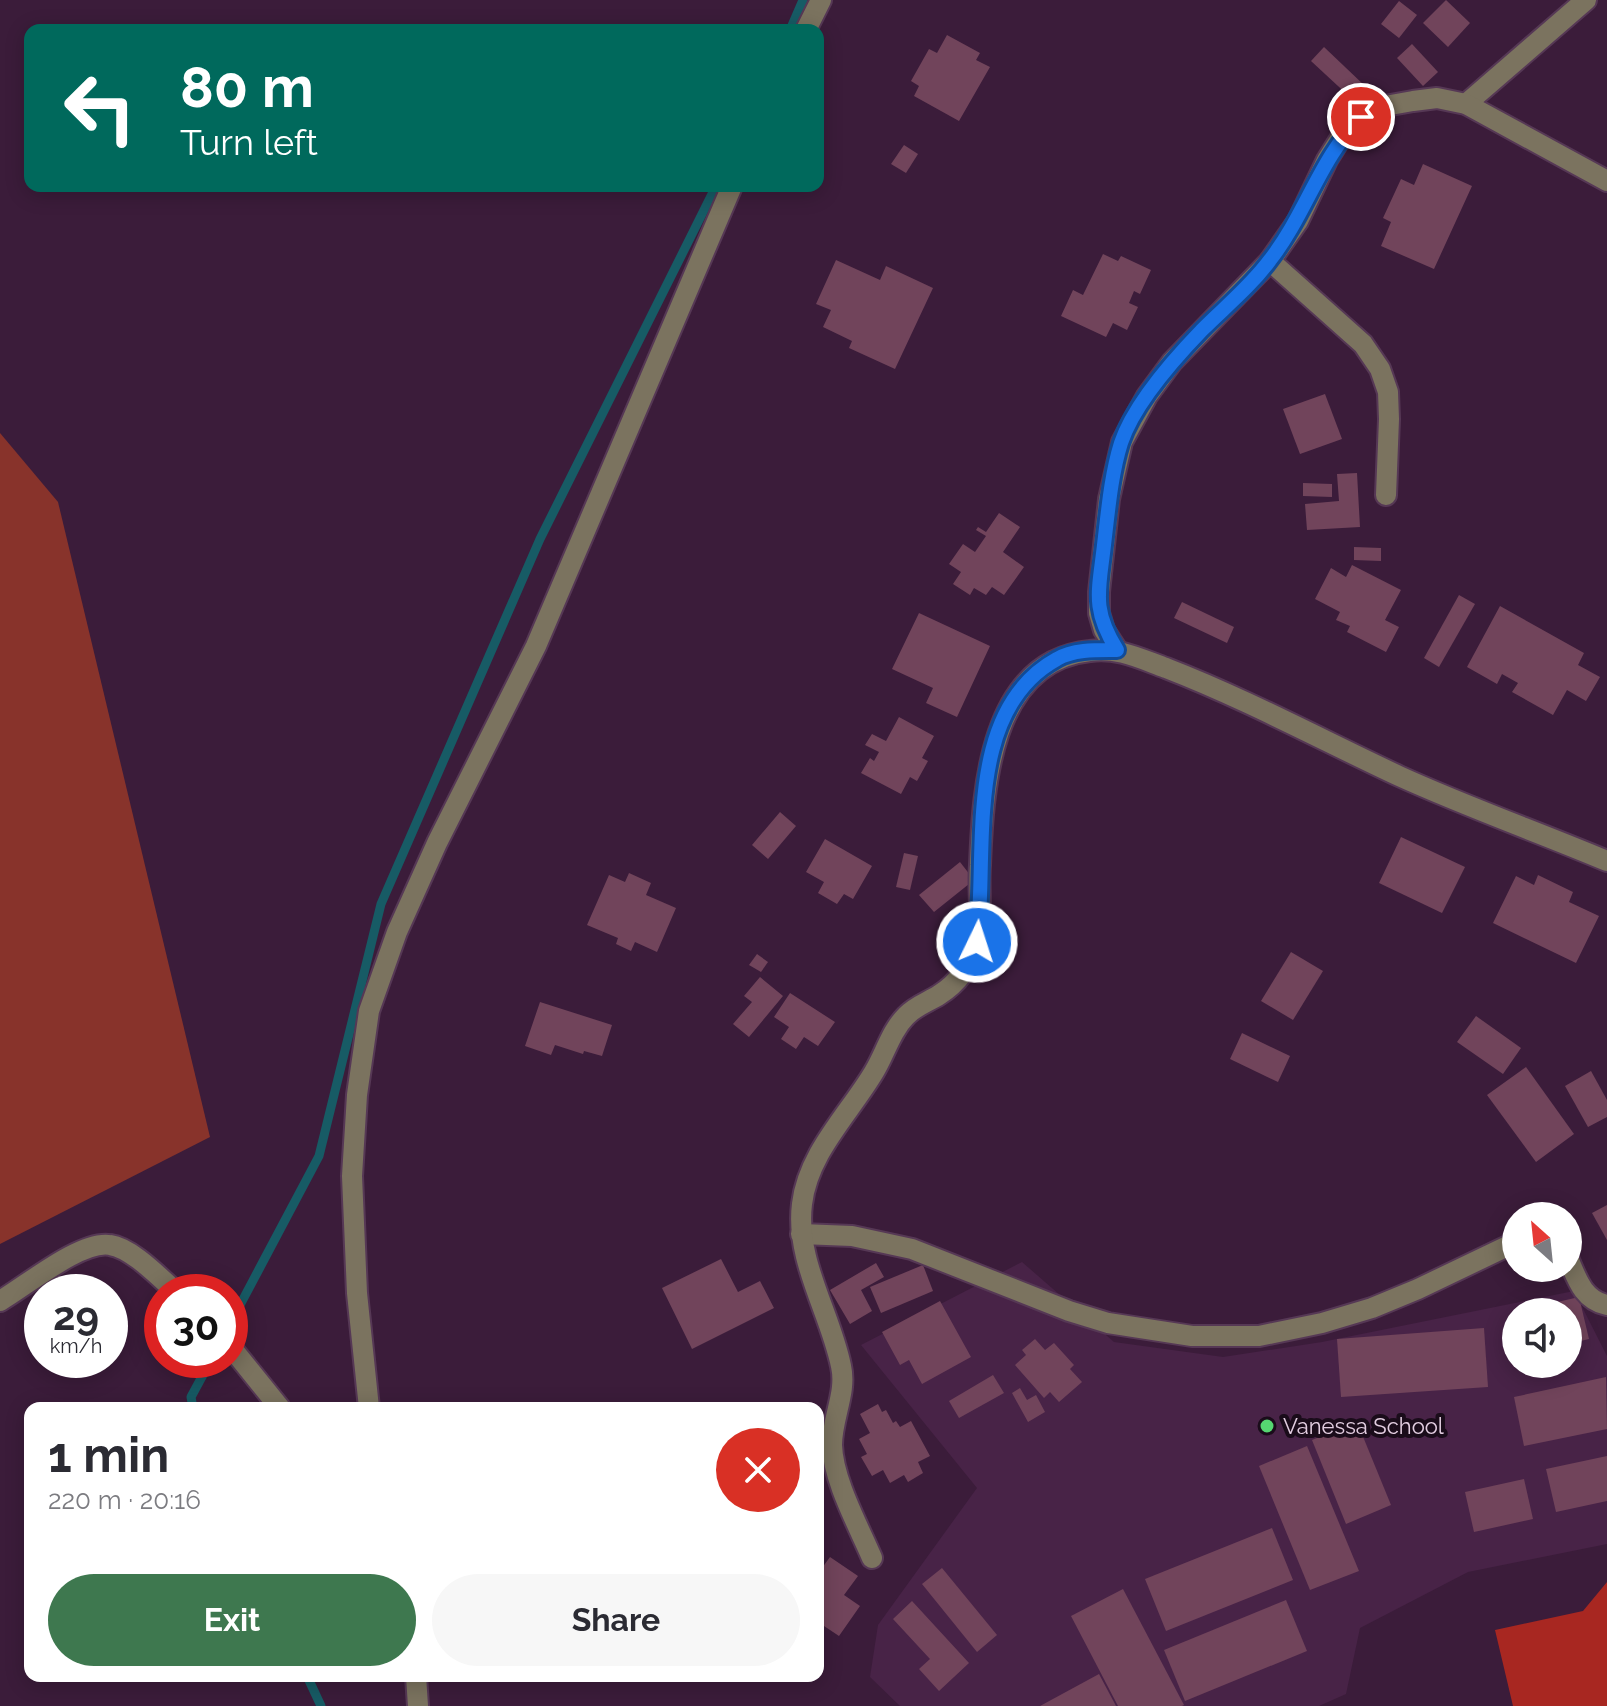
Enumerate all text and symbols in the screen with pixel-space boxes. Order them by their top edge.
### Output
text: 80 m [180,54,314,120]
icon: left [48,56,152,160]
pin [1327,83,1395,151]
icon: arrive [1339,95,1383,139]
text: Turn left [180,121,318,163]
position arrow [935,900,1019,984]
north arrow [1502,1202,1582,1282]
map controls [1502,1202,1582,1378]
speed limit sign: 30 [144,1274,248,1378]
text: 29 [53,1292,99,1339]
button: sound [1502,1298,1582,1378]
text: km/h [50,1334,102,1358]
place label: Vanessa School [1283,1413,1444,1439]
marker: Vanessa School [1258,1417,1276,1435]
text: 1 min [48,1427,169,1483]
button: close [716,1428,800,1512]
text: 220 m · 20:16 [48,1485,201,1515]
button: Exit [48,1574,416,1666]
button: Share [432,1574,800,1666]

